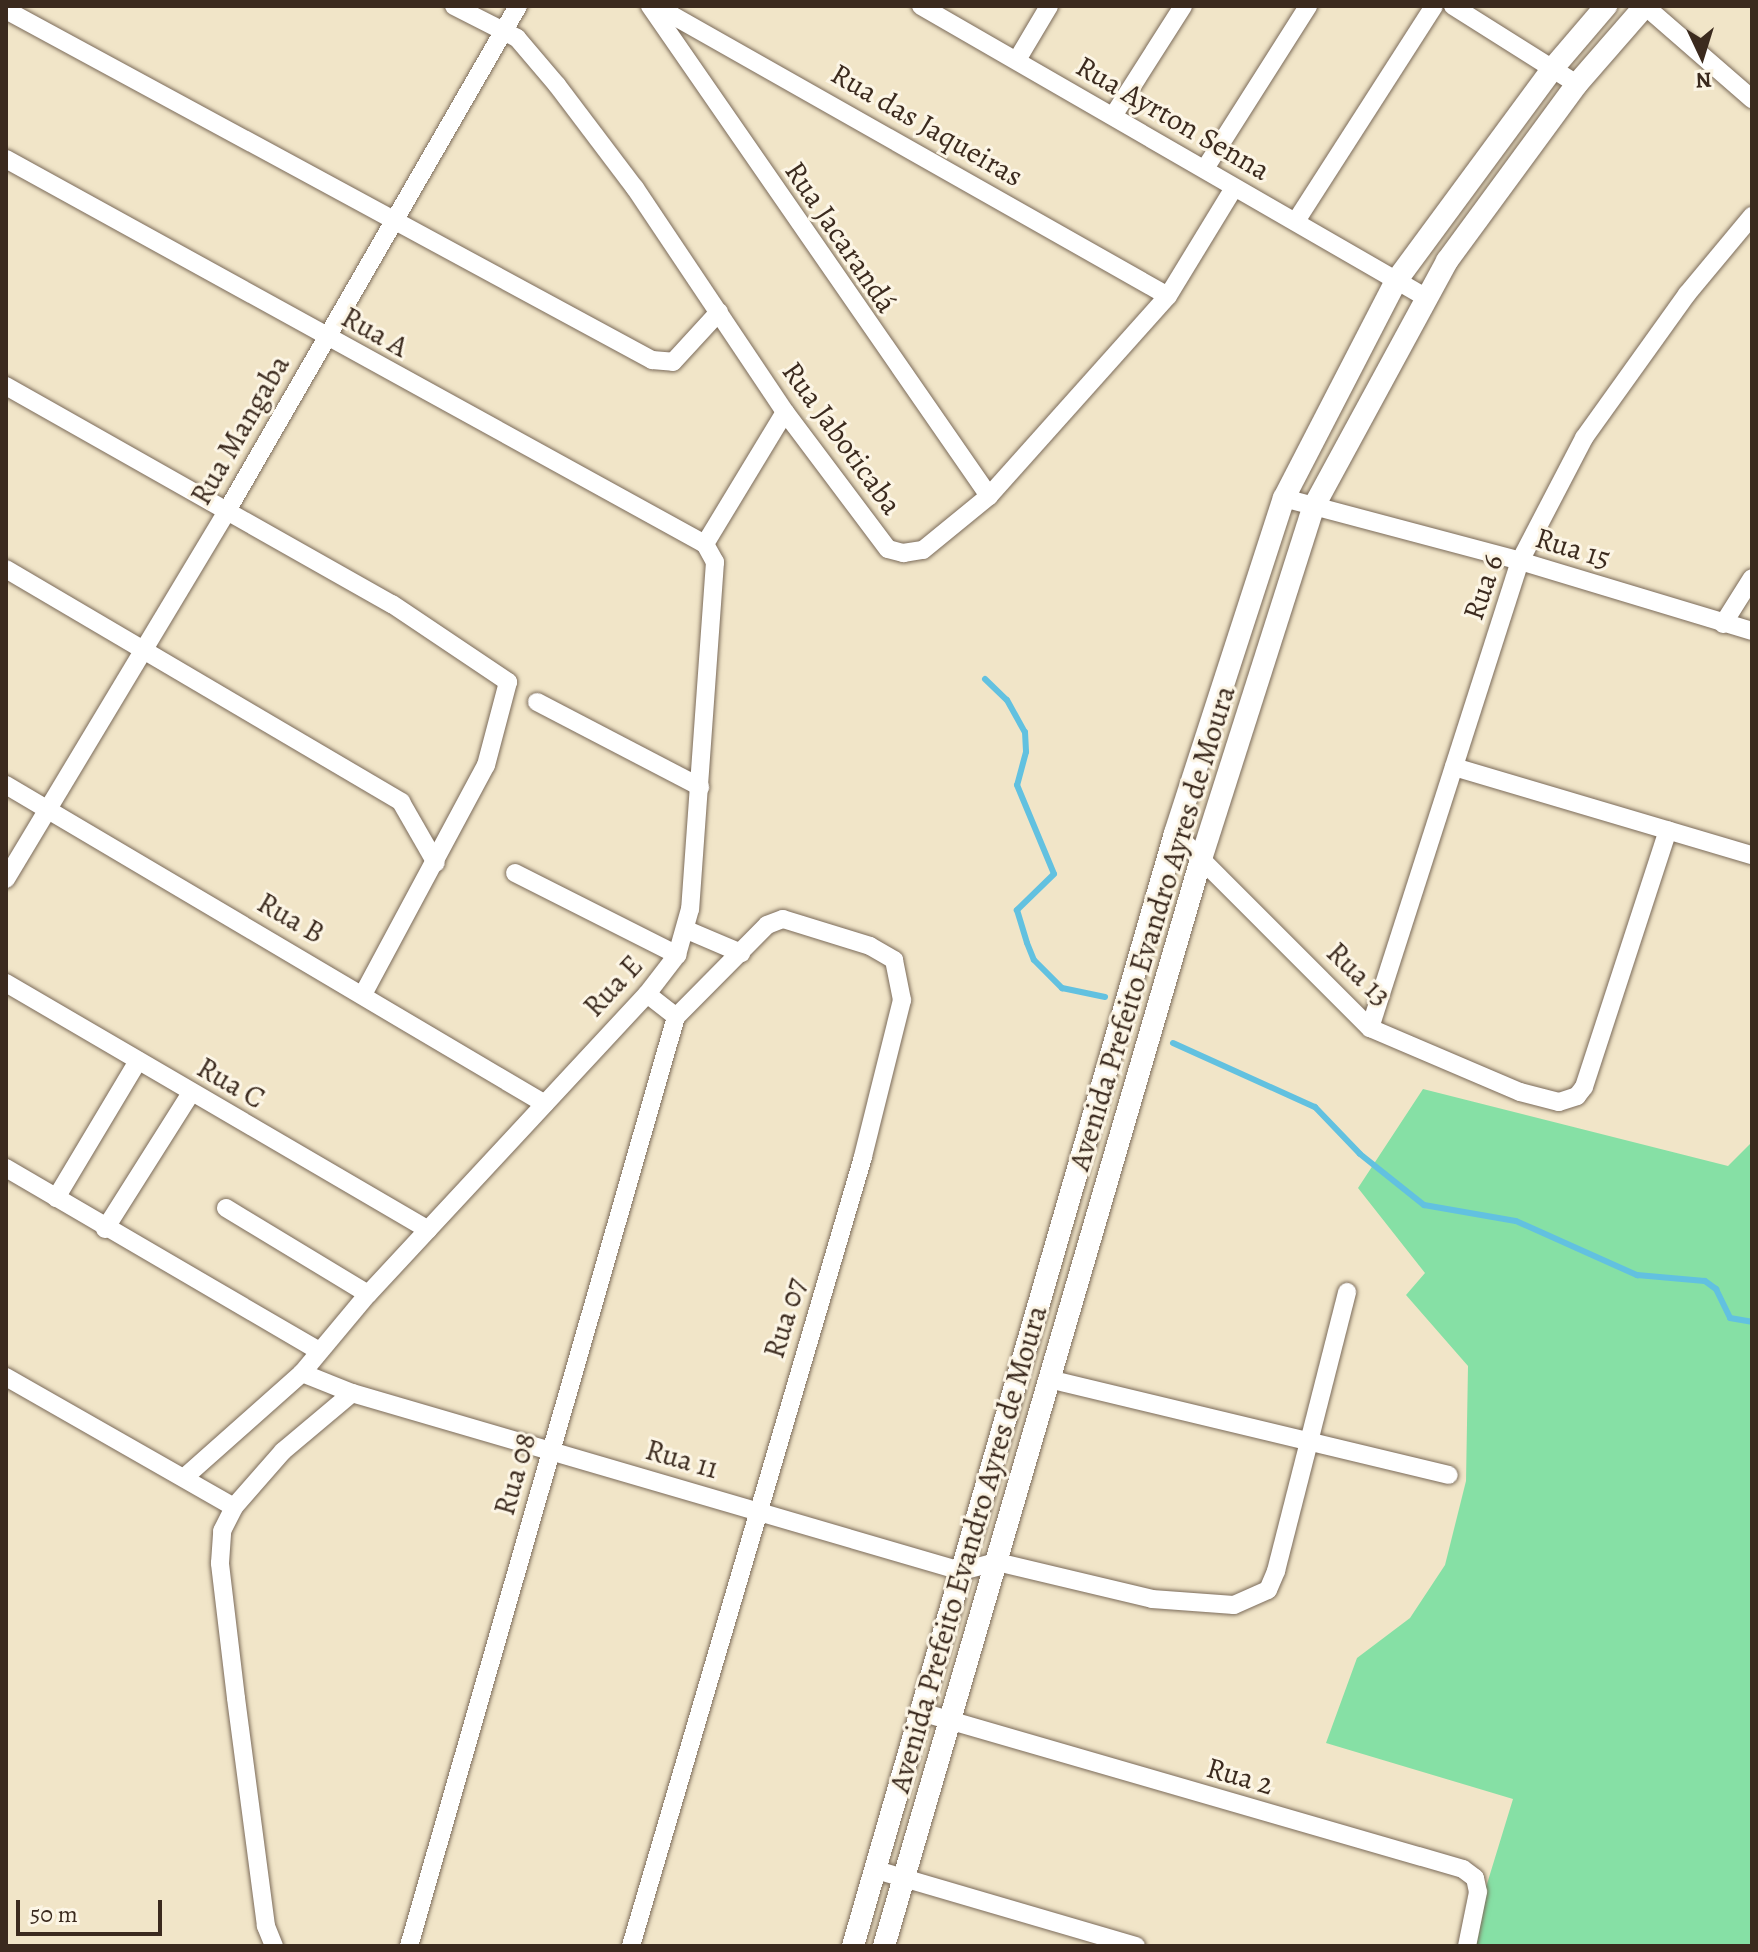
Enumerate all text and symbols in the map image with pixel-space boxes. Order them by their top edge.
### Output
north arrow [1662,16,1742,96]
street label: Rua Ayrton Senna [1070,48,1276,188]
street label: Rua das Jaqueiras [825,56,1029,194]
text: N [1695,64,1713,95]
street label: Rua Jacarandá [777,155,905,319]
street label: Rua A [335,299,415,365]
street label: Rua Mangaba [183,349,297,511]
street label: Rua Jaboticaba [774,354,910,522]
street label: Rua 15 [1531,520,1615,576]
street label: Rua 6 [1455,549,1511,625]
street label: Avenida Prefeito Evandro Ayres de Moura [1061,681,1243,1175]
street label: Rua B [251,885,331,951]
street label: Rua 13 [1319,935,1399,1013]
street label: Rua E [576,948,650,1024]
street label: Rua C [191,1049,271,1117]
street label: Rua 07 [756,1273,814,1363]
street label: Avenida Prefeito Evandro Ayres de Moura [881,1301,1055,1797]
street label: Rua 08 [486,1429,544,1519]
street label: Rua 11 [641,1431,723,1487]
street label: Rua 2 [1202,1749,1278,1803]
scale bar [20,1884,166,1934]
text: 50 m [30,1898,78,1930]

